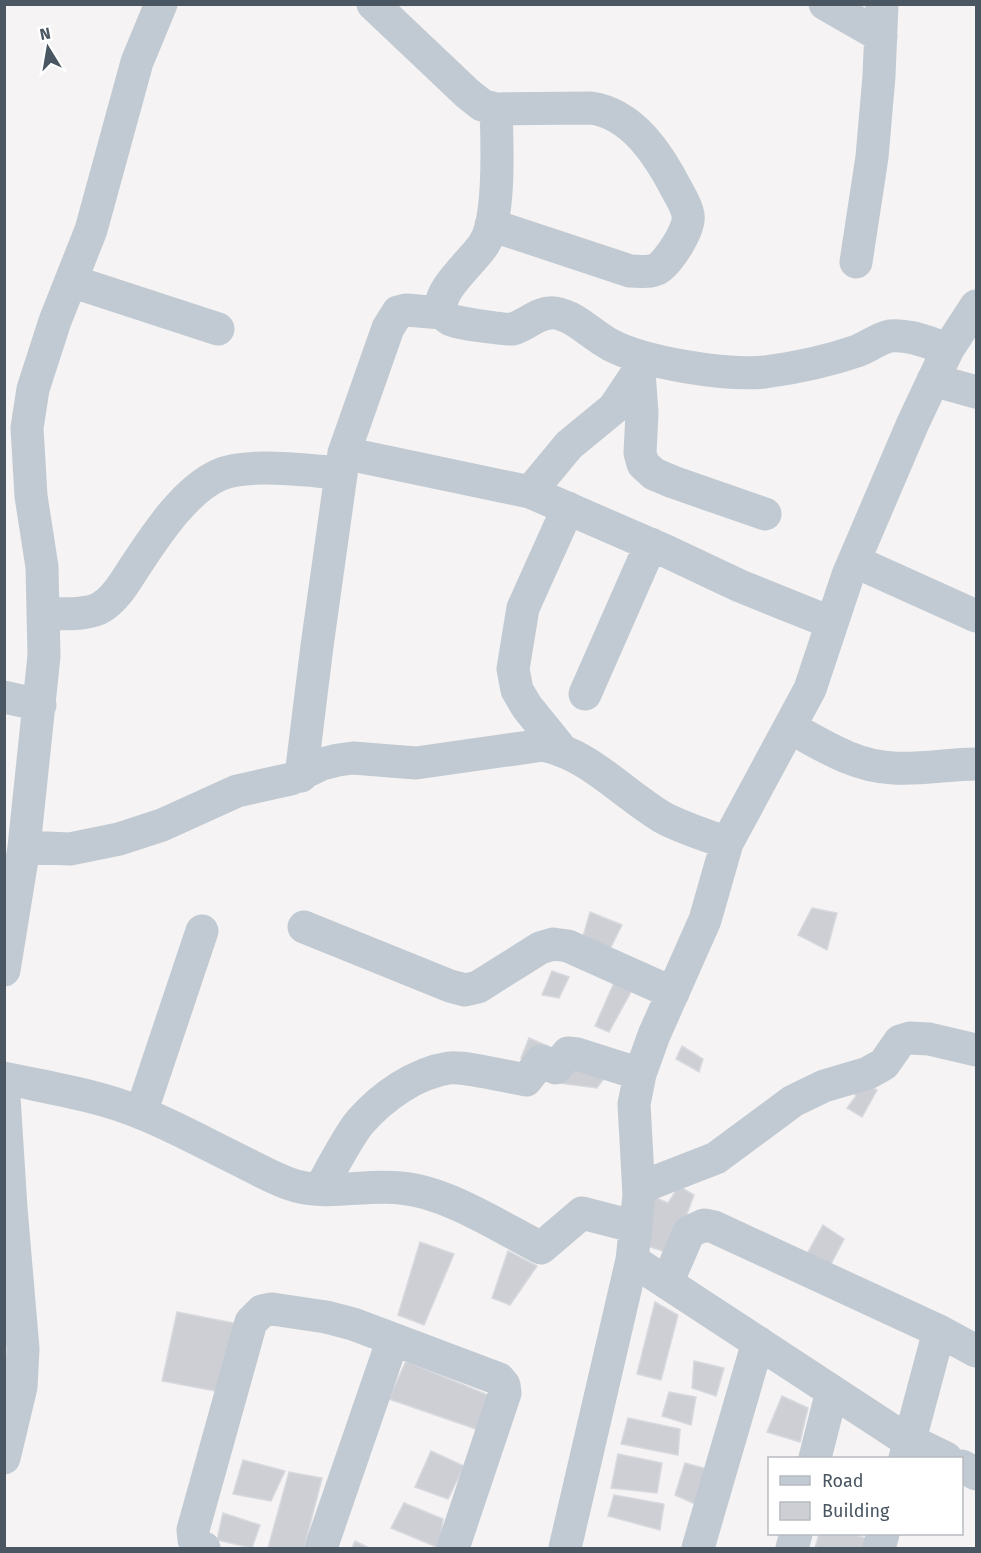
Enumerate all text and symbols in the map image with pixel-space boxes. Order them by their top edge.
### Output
north arrow [18,18,78,78]
text: N [38,23,52,44]
legend [768,1457,963,1535]
text: Road [822,1470,864,1492]
text: Building [822,1500,890,1522]

